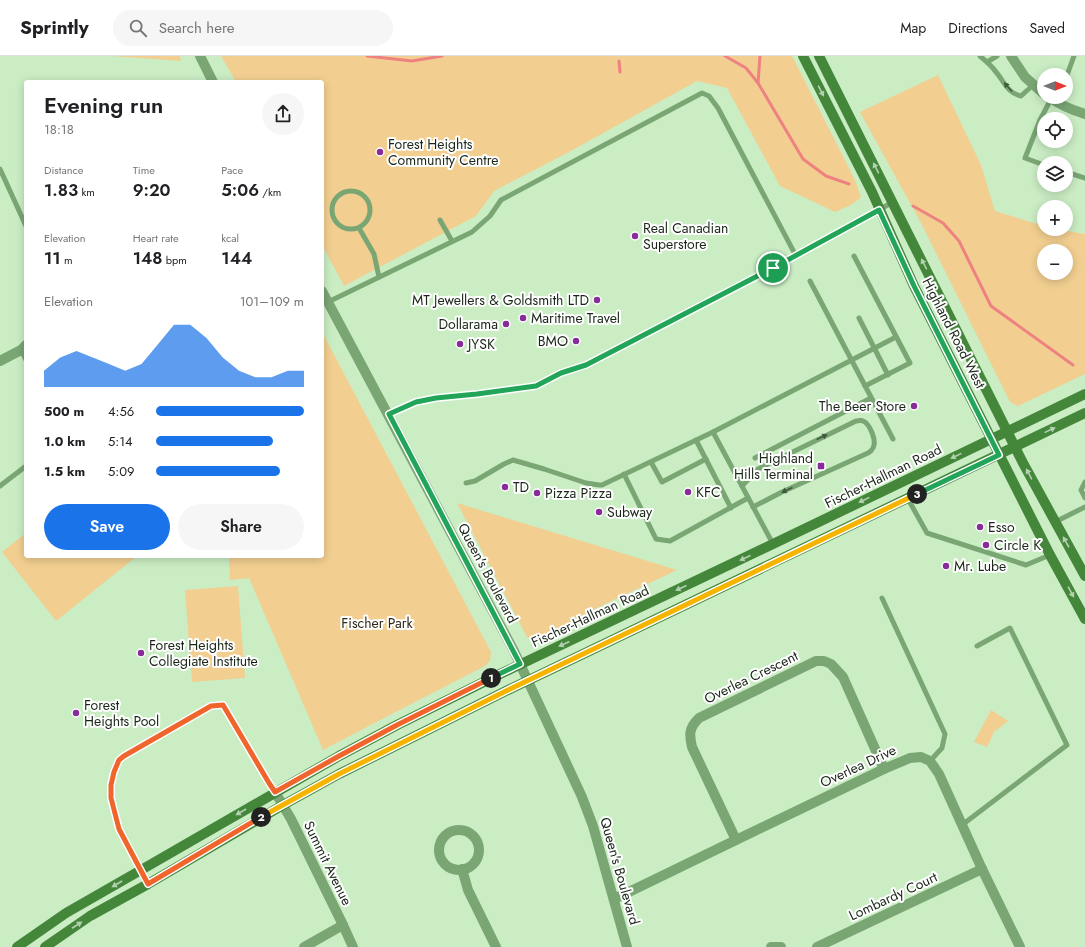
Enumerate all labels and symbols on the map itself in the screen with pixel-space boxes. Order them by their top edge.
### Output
north arrow [1037,68,1073,104]
one-way arrow [1003,82,1012,93]
one-way arrow [818,85,824,97]
place label: Forest Heights Community Centre [388,134,498,170]
marker: Forest Heights Community Centre [375,147,385,157]
one-way arrow [872,162,879,173]
place label: Real Canadian Superstore [643,218,728,254]
marker: Real Canadian Superstore [630,231,640,241]
pin [756,251,790,285]
one-way arrow [921,258,927,269]
street label: Highland Road West [917,274,991,392]
place label: MT Jewellers & Goldsmith LTD [412,290,589,310]
marker: MT Jewellers & Goldsmith LTD [592,295,602,305]
place label: Maritime Travel [531,308,620,328]
marker: Maritime Travel [518,313,528,323]
place label: Dollarama [438,314,498,334]
marker: Dollarama [501,319,511,329]
place label: BMO [538,331,568,351]
place label: JYSK [466,334,495,354]
marker: BMO [571,336,581,346]
marker: JYSK [455,339,465,349]
place label: The Beer Store [819,396,906,416]
marker: The Beer Store [909,401,919,411]
one-way arrow [1044,427,1056,433]
one-way arrow [816,434,828,440]
street label: Fischer-Hallman Road [821,439,945,513]
place label: Highland Hills Terminal [734,448,813,484]
one-way arrow [950,453,962,459]
marker: Highland Hills Terminal [816,461,826,471]
one-way arrow [1026,468,1032,480]
place label: TD [513,477,529,497]
marker: TD [500,482,510,492]
place label: KFC [696,482,721,502]
place label: Pizza Pizza [545,483,612,503]
pin: 3 [907,484,927,504]
marker: KFC [683,487,693,497]
marker: Pizza Pizza [532,488,542,498]
one-way arrow [780,488,792,494]
one-way arrow [858,497,869,503]
place label: Subway [607,502,653,522]
marker: Subway [594,507,604,517]
place label: Esso [988,517,1015,537]
street label: Queen's Boulevard [453,519,523,627]
marker: Esso [975,522,985,532]
place label: Circle K [994,535,1041,555]
one-way arrow [1063,536,1069,548]
marker: Circle K [981,540,991,550]
one-way arrow [739,555,750,561]
place label: Mr. Lube [954,556,1006,576]
marker: Mr. Lube [941,561,951,571]
street label: Fischer-Hallman Road [528,580,652,652]
one-way arrow [675,585,687,591]
one-way arrow [1067,587,1074,598]
park label: Fischer Park [341,613,414,633]
place label: Forest Heights Collegiate Institute [149,635,258,671]
one-way arrow [558,641,569,647]
street label: Overlea Crescent [701,645,802,708]
marker: Forest Heights Collegiate Institute [136,648,146,658]
pin: 1 [481,668,501,688]
place label: Forest Heights Pool [84,695,159,731]
marker: Forest Heights Pool [71,708,81,718]
street label: Overlea Drive [817,740,899,792]
pin: 2 [251,807,271,827]
one-way arrow [236,808,247,815]
street label: Queen's Boulevard [595,815,645,927]
street label: Summit Avenue [299,817,357,909]
street label: Lombardy Court [846,866,941,925]
one-way arrow [111,880,123,887]
one-way arrow [72,921,82,929]

